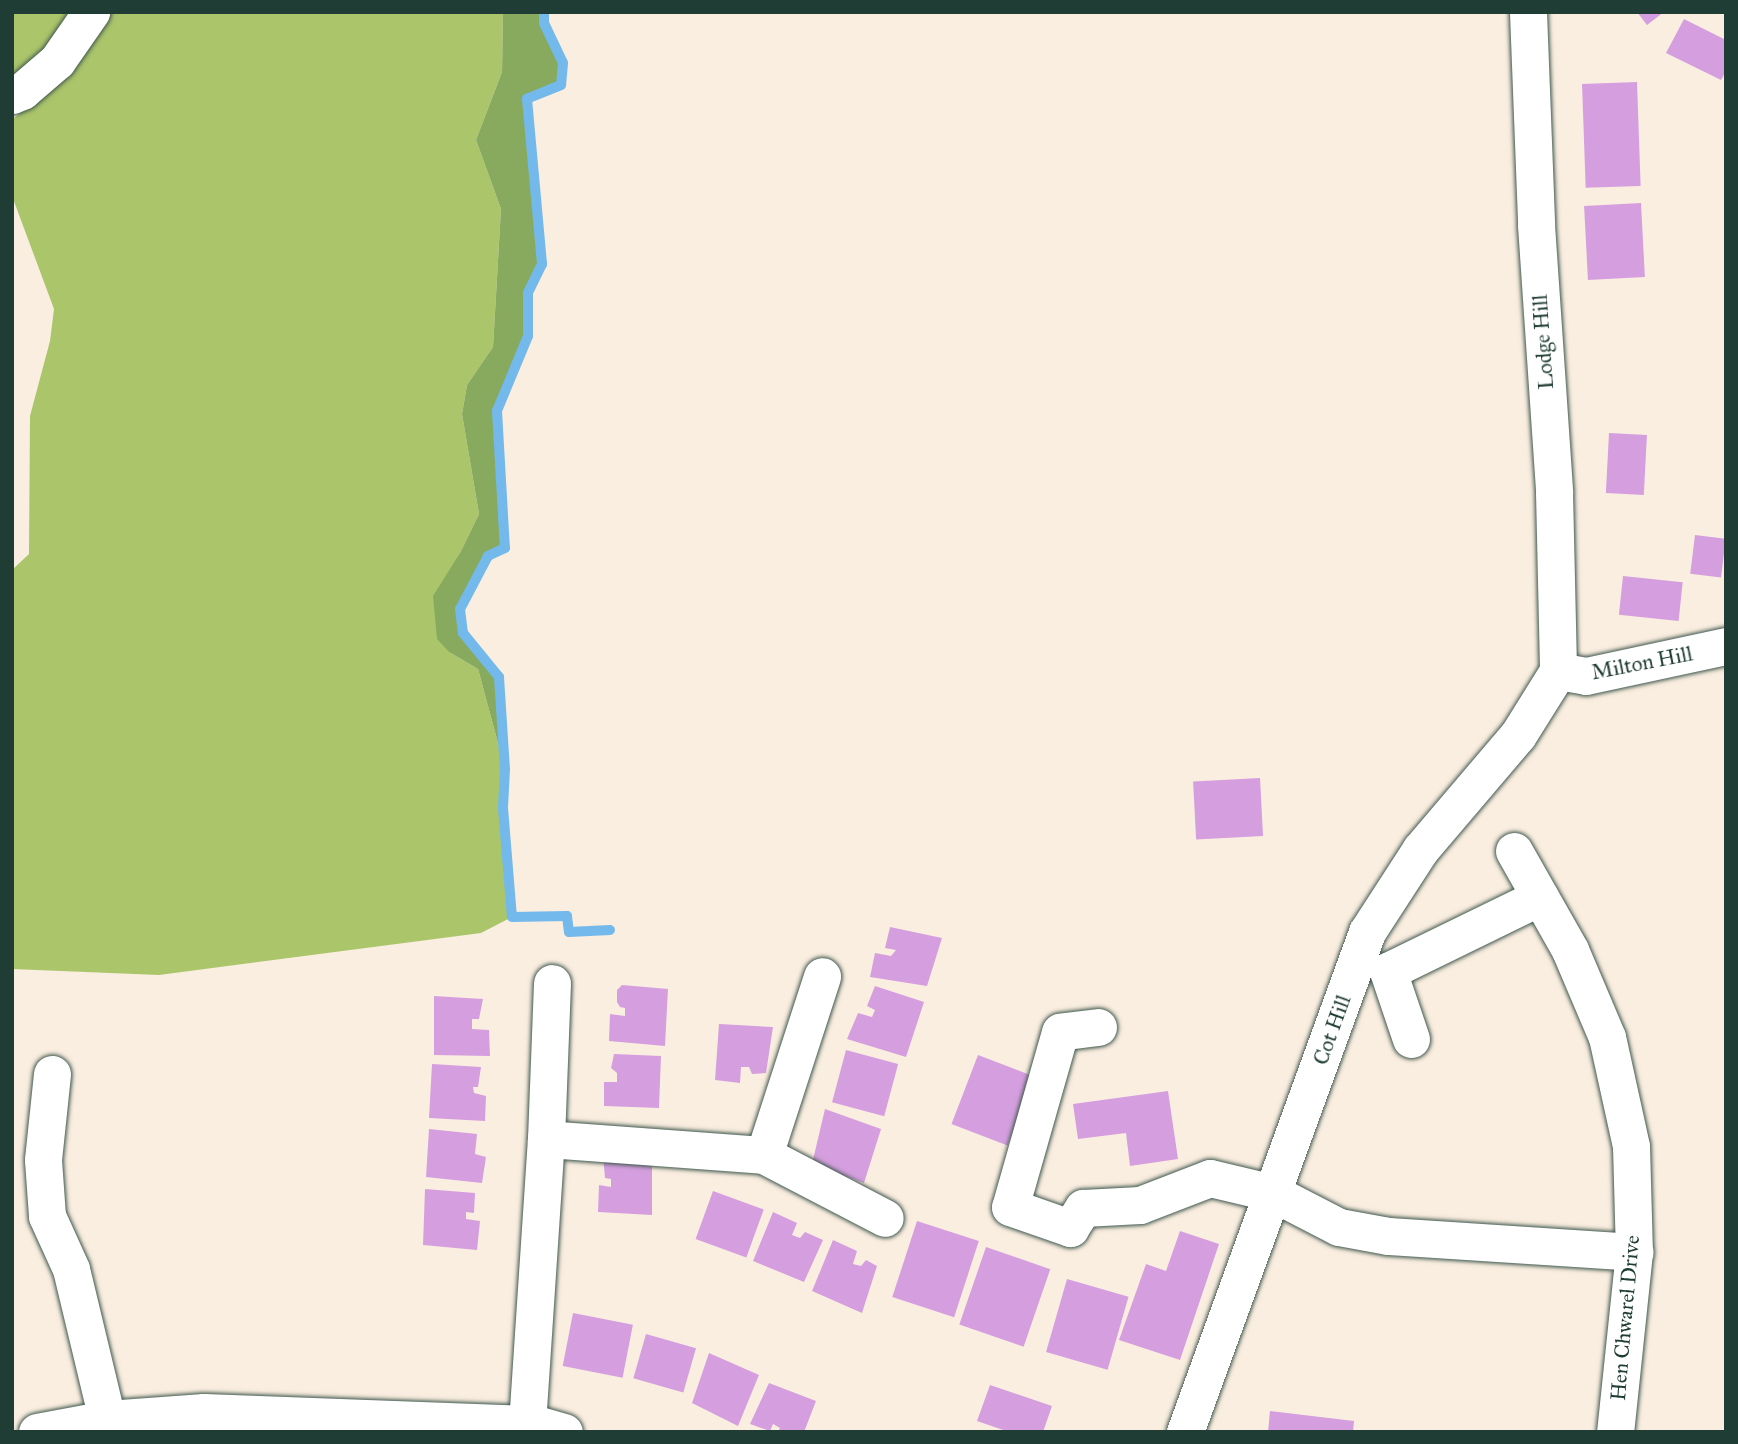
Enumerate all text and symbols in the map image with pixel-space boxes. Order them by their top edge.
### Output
street label: Lodge Hill [1527,294,1559,390]
street label: Milton Hill [1589,641,1695,685]
street label: Cot Hill [1308,992,1356,1068]
street label: Hen Chwarel Drive [1605,1234,1645,1402]

